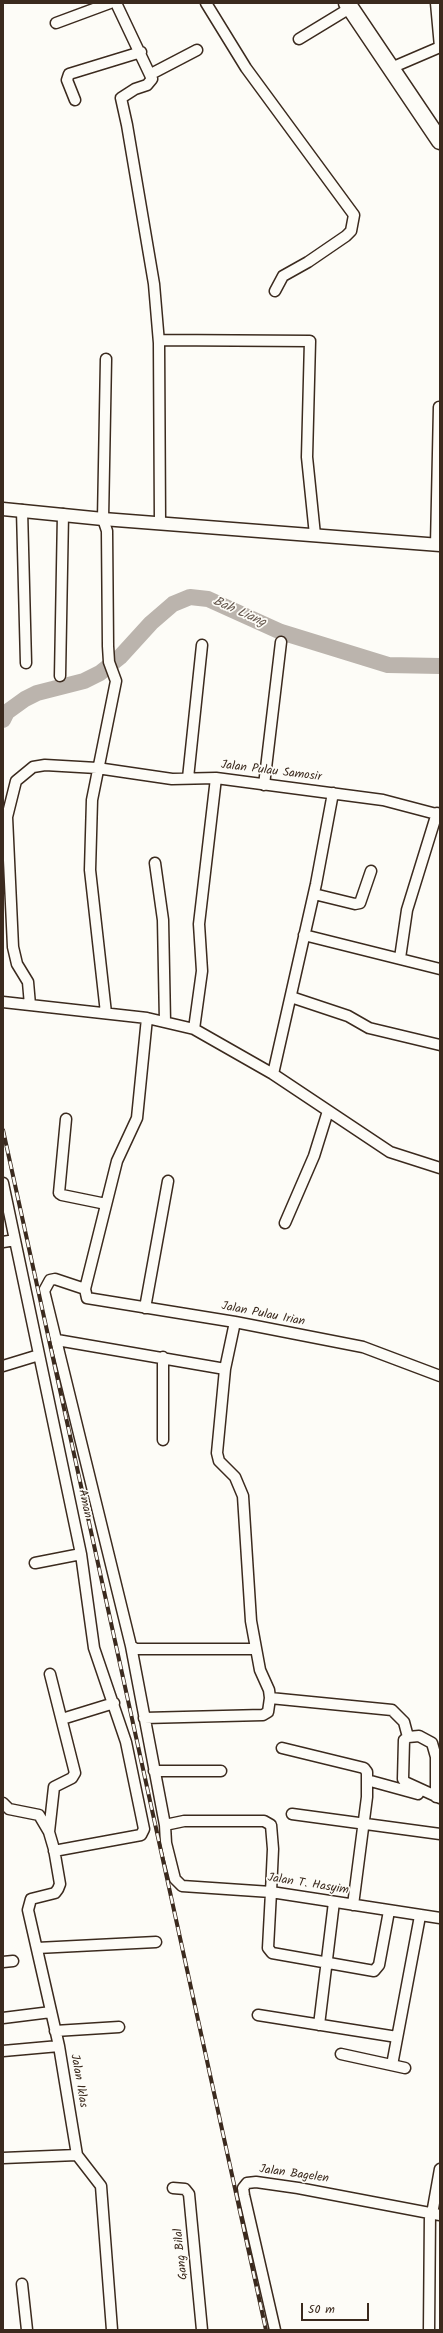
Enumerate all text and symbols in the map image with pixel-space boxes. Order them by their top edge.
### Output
water label: Bah Liang [210,594,268,632]
street label: Jalan Pulau Samosir [220,759,322,785]
street label: Jalan Pulau Irian [220,1300,306,1330]
street label: Aman [74,1488,94,1520]
street label: Jalan T. Hasyim [266,1871,350,1899]
street label: Jalan Iklas [66,2053,90,2109]
street label: Jalan Bagelen [258,2163,330,2187]
street label: Gang Bilal [172,2227,192,2281]
scale bar [303,2295,371,2321]
text: 50 m [308,2300,335,2319]

